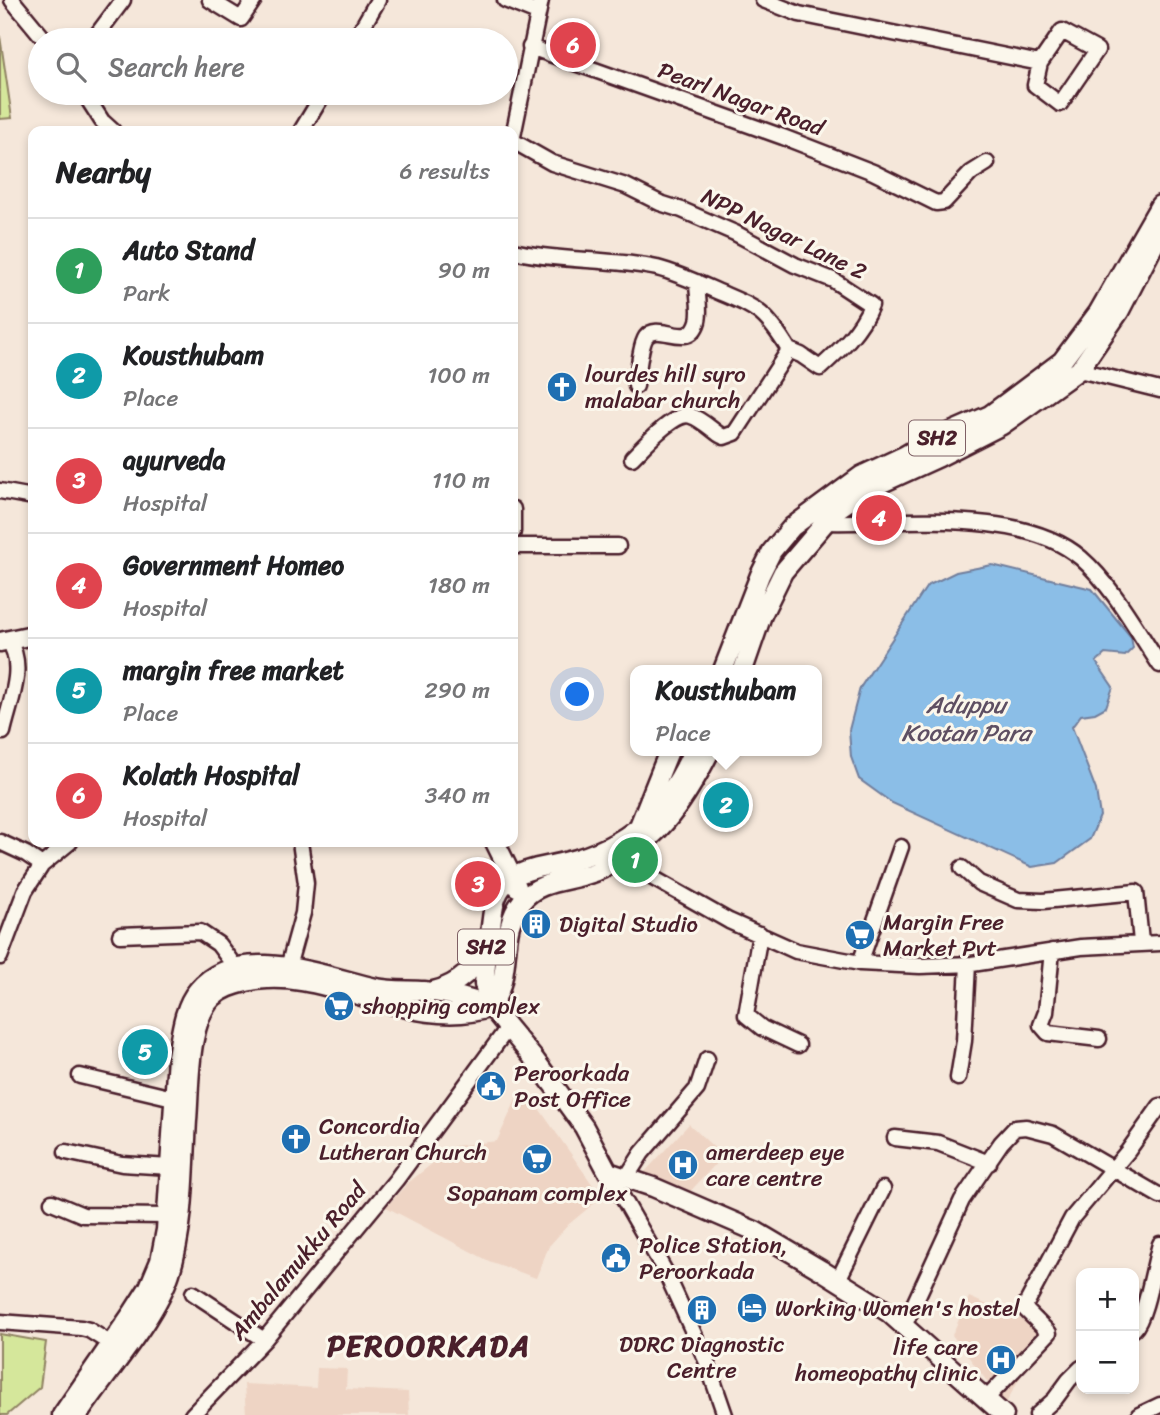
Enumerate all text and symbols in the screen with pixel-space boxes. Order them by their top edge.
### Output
pin: 6 [550,19,596,71]
search box [28,28,518,105]
text: Search here [108,44,245,90]
icon: search [52,48,90,86]
street label: Pearl Nagar Road [652,50,832,149]
text: Nearby [56,145,151,199]
text: 6 results [400,151,490,192]
street label: NPP Nagar Lane 2 [694,176,874,292]
text: Auto Stand [123,227,254,273]
text: 1 [74,250,84,291]
text: 90 m [438,250,490,291]
text: Park [123,273,170,314]
text: Kousthubam [123,332,264,378]
place label: lourdes hill syro malabar church [585,354,746,421]
text: 2 [72,355,86,396]
text: 100 m [427,355,490,396]
church icon: lourdes hill syro malabar church [545,370,579,404]
text: Place [123,378,178,419]
road number: SH2 [909,420,965,456]
text: ayurveda [123,437,226,483]
text: 3 [73,460,85,501]
text: 110 m [432,460,490,501]
text: Hospital [123,483,207,524]
pin: 4 [856,492,902,544]
text: Government Homeo [123,542,344,588]
text: 4 [72,565,86,606]
text: 180 m [428,565,490,606]
text: Hospital [123,588,207,629]
text: margin free market [123,647,344,693]
popup [630,665,822,756]
text: Kousthubam [655,667,797,713]
text: 5 [72,670,86,711]
text: 290 m [424,670,490,711]
your location [560,677,594,711]
water label: Aduppu Kootan Para [901,684,1034,754]
text: Place [123,693,178,734]
text: Place [655,713,711,754]
text: Kolath Hospital [123,752,299,798]
text: 6 [72,775,86,816]
text: 340 m [425,775,490,816]
pin: 2 [703,779,749,831]
text: Hospital [123,798,207,839]
pin: 1 [612,834,658,886]
pin: 3 [455,858,501,910]
place label: Margin Free Market Pvt [883,902,1004,969]
place label: Digital Studio [559,904,698,945]
building icon: Digital Studio [519,907,553,941]
supermarket icon: Margin Free Market Pvt [843,918,877,952]
road number: SH2 [458,930,514,964]
place label: shopping complex [361,986,540,1027]
supermarket icon: shopping complex [322,989,356,1023]
pin: 5 [122,1026,168,1078]
place label: Peroorkada Post Office [514,1053,631,1120]
public building icon: Peroorkada Post Office [474,1069,508,1103]
place label: Concordia Lutheran Church [319,1106,487,1173]
church icon: Concordia Lutheran Church [279,1122,313,1156]
place label: amerdeep eye care centre [706,1132,844,1199]
supermarket icon: Sopanam complex [520,1142,554,1176]
hospital icon: amerdeep eye care centre [666,1148,700,1182]
street label: Ambalamukku Road [218,1171,378,1350]
place label: Sopanam complex [447,1173,627,1214]
place label: Police Station, Peroorkada [639,1225,788,1292]
public building icon: Police Station, Peroorkada [599,1241,633,1275]
map controls [1076,1268,1139,1394]
button: + [1076,1268,1139,1331]
place label: Working Women's hostel [775,1288,1020,1329]
hotel icon: Working Women's hostel [735,1291,769,1325]
building icon: DDRC Diagnostic Centre [685,1293,719,1327]
district label: PEROORKADA [327,1319,531,1373]
place label: DDRC Diagnostic Centre [619,1324,785,1391]
place label: life care homeopathy clinic [794,1327,979,1394]
button: − [1076,1331,1139,1394]
hospital icon: life care homeopathy clinic [984,1343,1018,1377]

